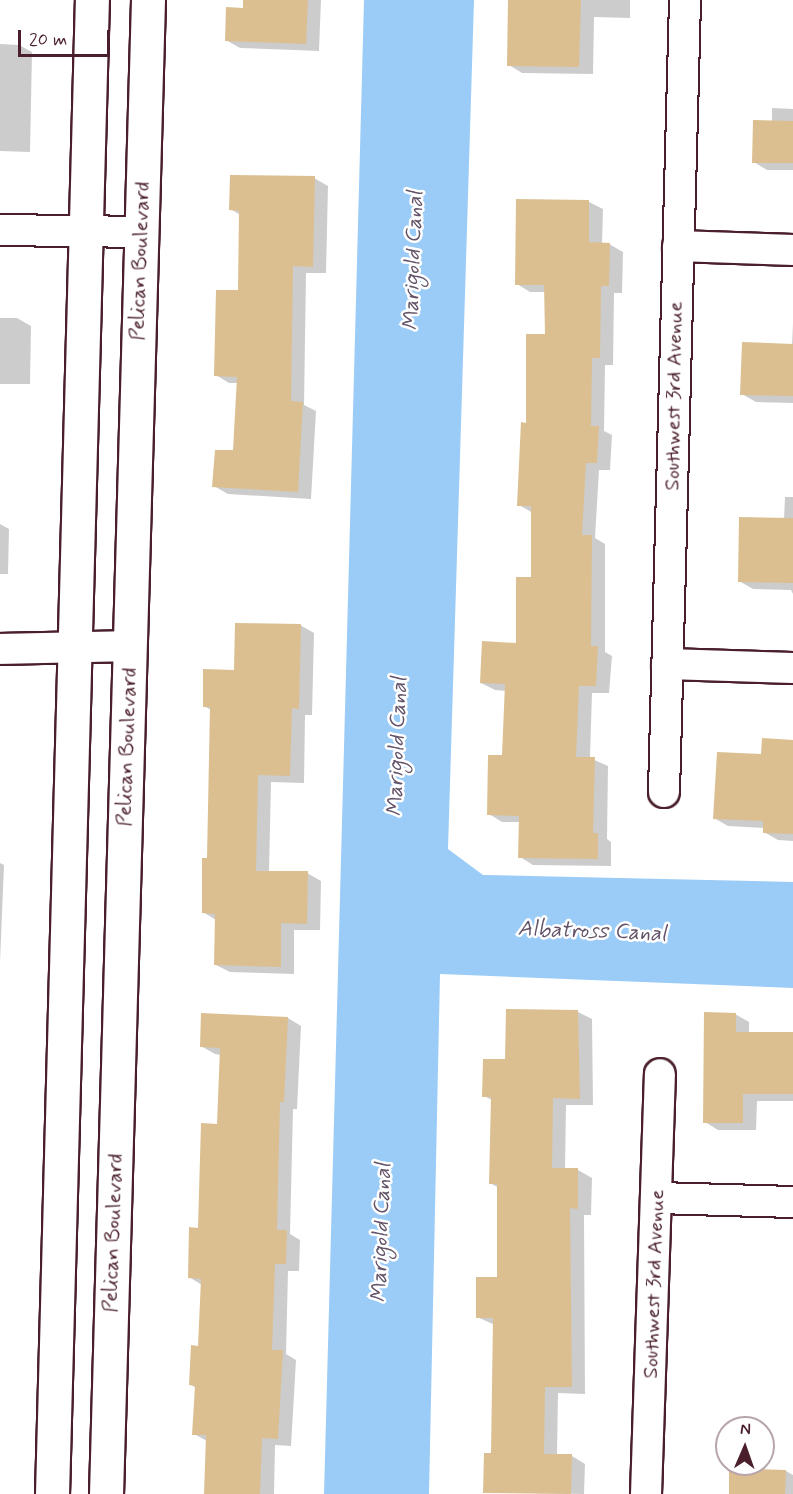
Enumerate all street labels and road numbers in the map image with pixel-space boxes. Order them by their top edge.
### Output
street label: Pelican Boulevard [125,184,155,338]
street label: Southwest 3rd Avenue [660,300,688,492]
street label: Pelican Boulevard [112,670,142,824]
street label: Pelican Boulevard [98,1156,128,1310]
street label: Southwest 3rd Avenue [638,1188,670,1380]

